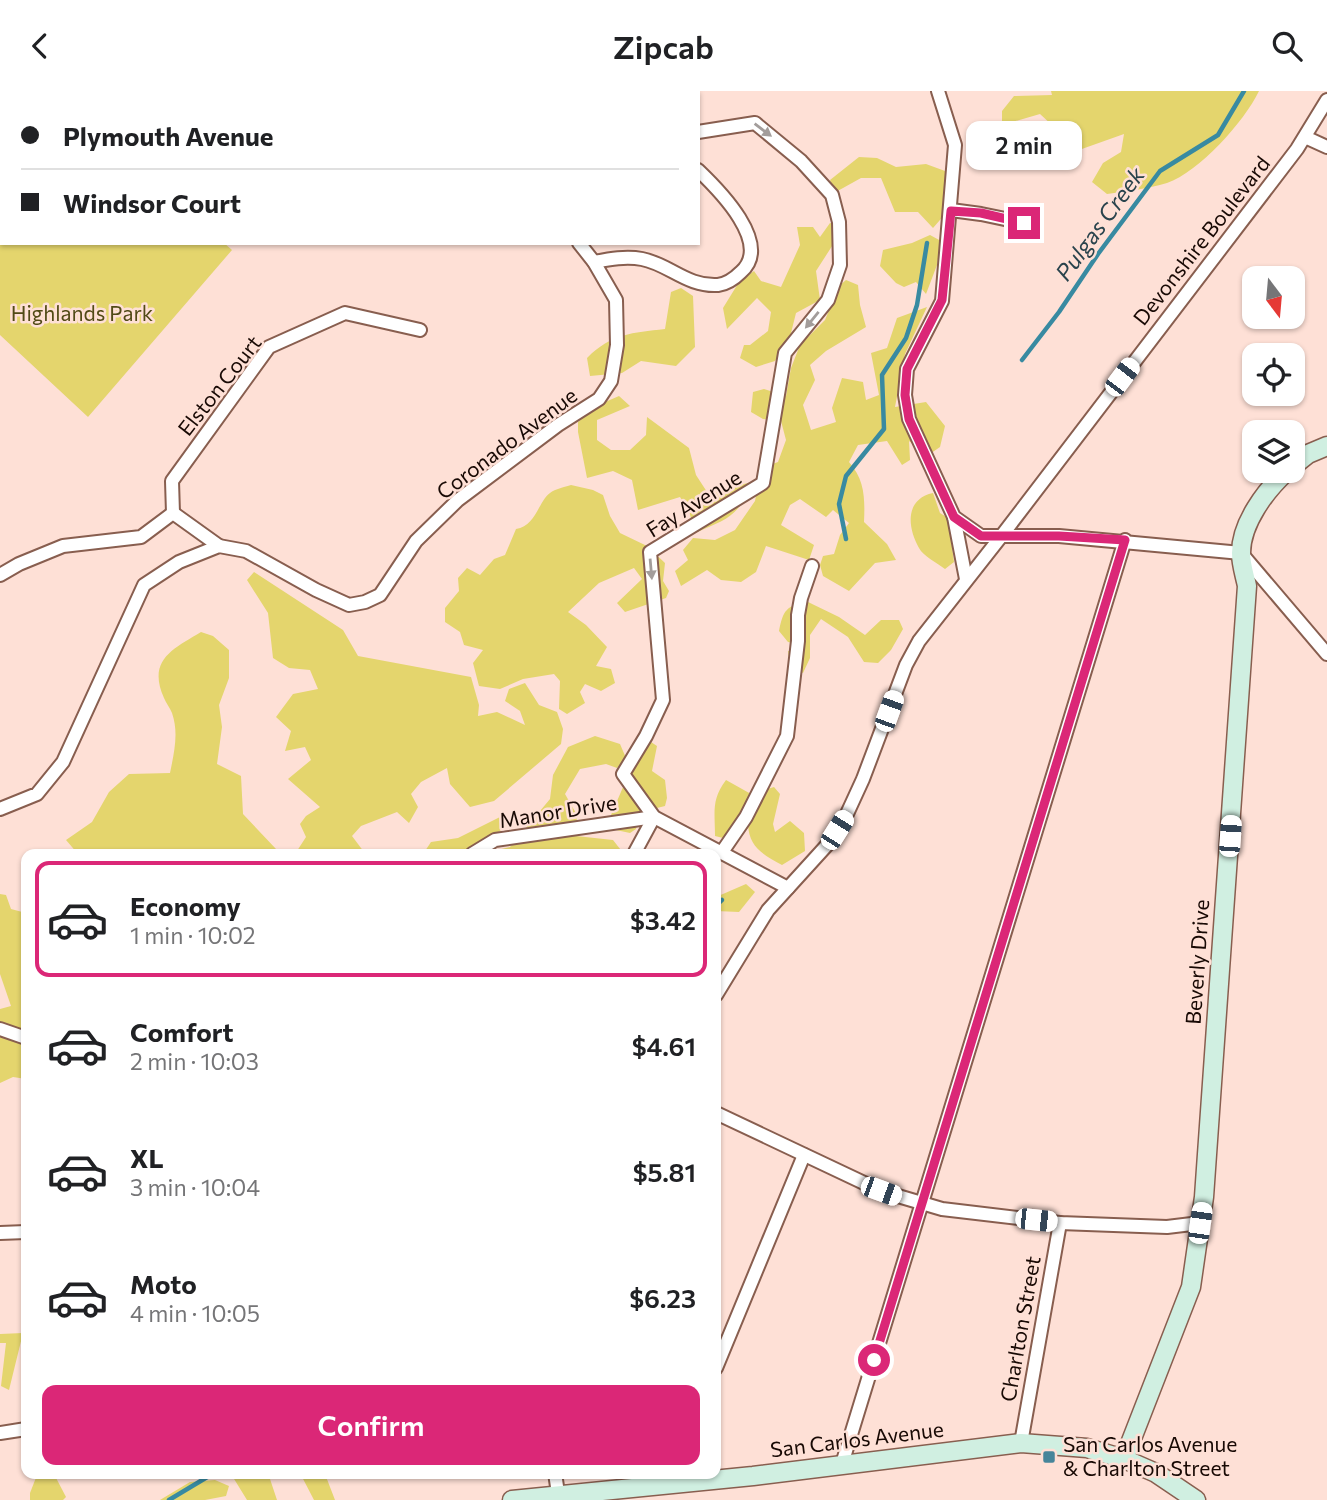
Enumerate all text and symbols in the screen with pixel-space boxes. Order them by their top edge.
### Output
text: Zipcab [613,26,714,66]
icon: back [21,27,59,65]
icon: search [1268,27,1306,65]
text: Plymouth Avenue [63,120,274,151]
callout: 2 min [966,122,1082,171]
one-way arrow [754,123,772,138]
text: 2 min [996,131,1052,159]
street label: Devonshire Boulevard [1127,151,1274,329]
water label: Pulgas Creek [1049,161,1150,286]
text: Windsor Court [63,187,241,218]
route end [1008,207,1040,239]
north arrow [1242,266,1306,329]
map controls [1242,266,1305,483]
park label: Highlands Park [11,300,153,325]
one-way arrow [805,310,820,328]
street label: Elston Court [172,330,266,440]
button: locate [1242,343,1305,406]
car [1101,354,1144,400]
street label: Coronado Avenue [431,382,581,504]
button: layers [1242,420,1305,483]
street label: Fay Avenue [641,464,745,542]
one-way arrow [646,558,657,580]
car [872,688,907,734]
street label: Manor Drive [497,789,618,832]
car [817,807,858,853]
car [1219,814,1242,858]
icon: car [46,888,109,951]
text: Economy [130,890,241,921]
street label: Beverly Drive [1180,899,1213,1025]
text: $3.42 [630,904,696,935]
text: 1 min · 10:02 [130,921,256,949]
icon: car [46,1014,109,1077]
text: Comfort [130,1016,233,1047]
text: $4.61 [632,1030,696,1061]
text: 2 min · 10:03 [130,1047,259,1075]
icon: car [46,1140,109,1203]
text: XL [130,1142,164,1173]
text: $5.81 [633,1156,696,1187]
text: 3 min · 10:04 [130,1173,260,1201]
car [858,1174,905,1208]
car [1187,1201,1214,1245]
car [1015,1207,1058,1233]
street label: Charlton Street [994,1254,1045,1404]
icon: car [46,1266,109,1329]
text: Moto [130,1268,197,1299]
text: $6.23 [629,1282,696,1313]
text: 4 min · 10:05 [130,1299,260,1327]
route start [858,1344,890,1376]
button: Confirm [42,1385,700,1465]
street label: San Carlos Avenue [769,1415,945,1462]
place label: San Carlos Avenue & Charlton Street [1063,1431,1237,1480]
marker: San Carlos Avenue & Charlton Street [1041,1449,1057,1465]

